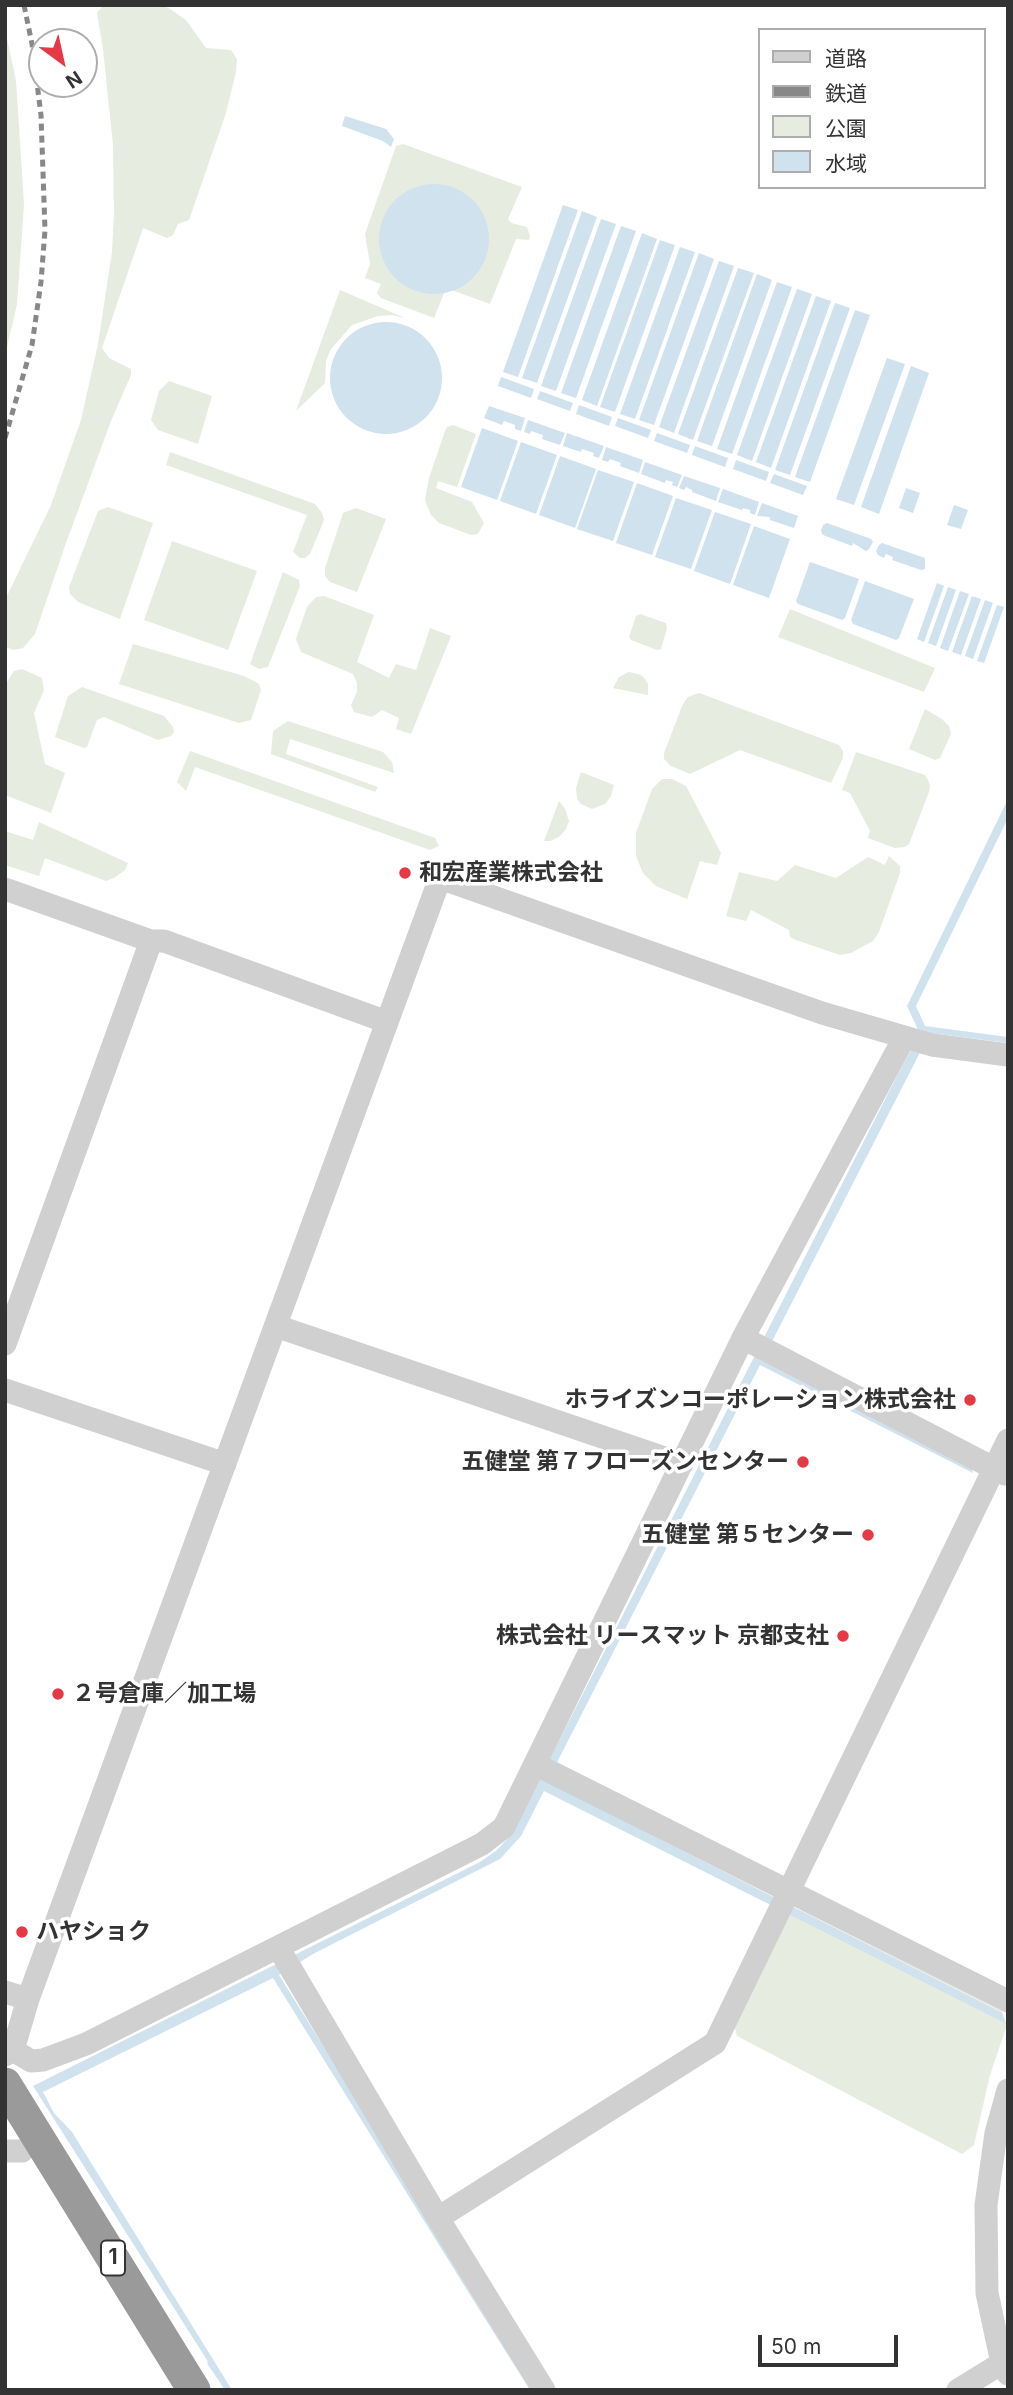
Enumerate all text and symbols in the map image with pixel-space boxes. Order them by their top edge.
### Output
north arrow [28,28,98,98]
legend [758,28,985,189]
text: 道路 [825,46,867,71]
text: N [61,66,86,93]
text: 鉄道 [825,81,867,106]
text: 公園 [825,116,867,141]
text: 水域 [825,151,867,176]
place label: 和宏産業株式会社 [419,859,603,887]
marker: 和宏産業株式会社 [397,865,413,881]
place label: ホライズンコーポレーション株式会社 [565,1386,956,1414]
marker: ホライズンコーポレーション株式会社 [962,1392,978,1408]
place label: 五健堂 第７フローズンセンター [462,1448,789,1476]
marker: 五健堂 第７フローズンセンター [795,1454,811,1470]
place label: 五健堂 第５センター [642,1521,854,1549]
marker: 五健堂 第５センター [860,1527,876,1543]
place label: 株式会社 リースマット 京都支社 [496,1622,829,1650]
marker: 株式会社 リースマット 京都支社 [835,1628,851,1644]
place label: ２号倉庫／加工場 [72,1680,256,1708]
marker: ２号倉庫／加工場 [50,1686,66,1702]
place label: ハヤショク [36,1918,151,1946]
marker: ハヤショク [14,1924,30,1940]
road number: 1 [101,2240,125,2276]
scale bar [761,2322,901,2366]
text: 50 m [771,2334,821,2359]

